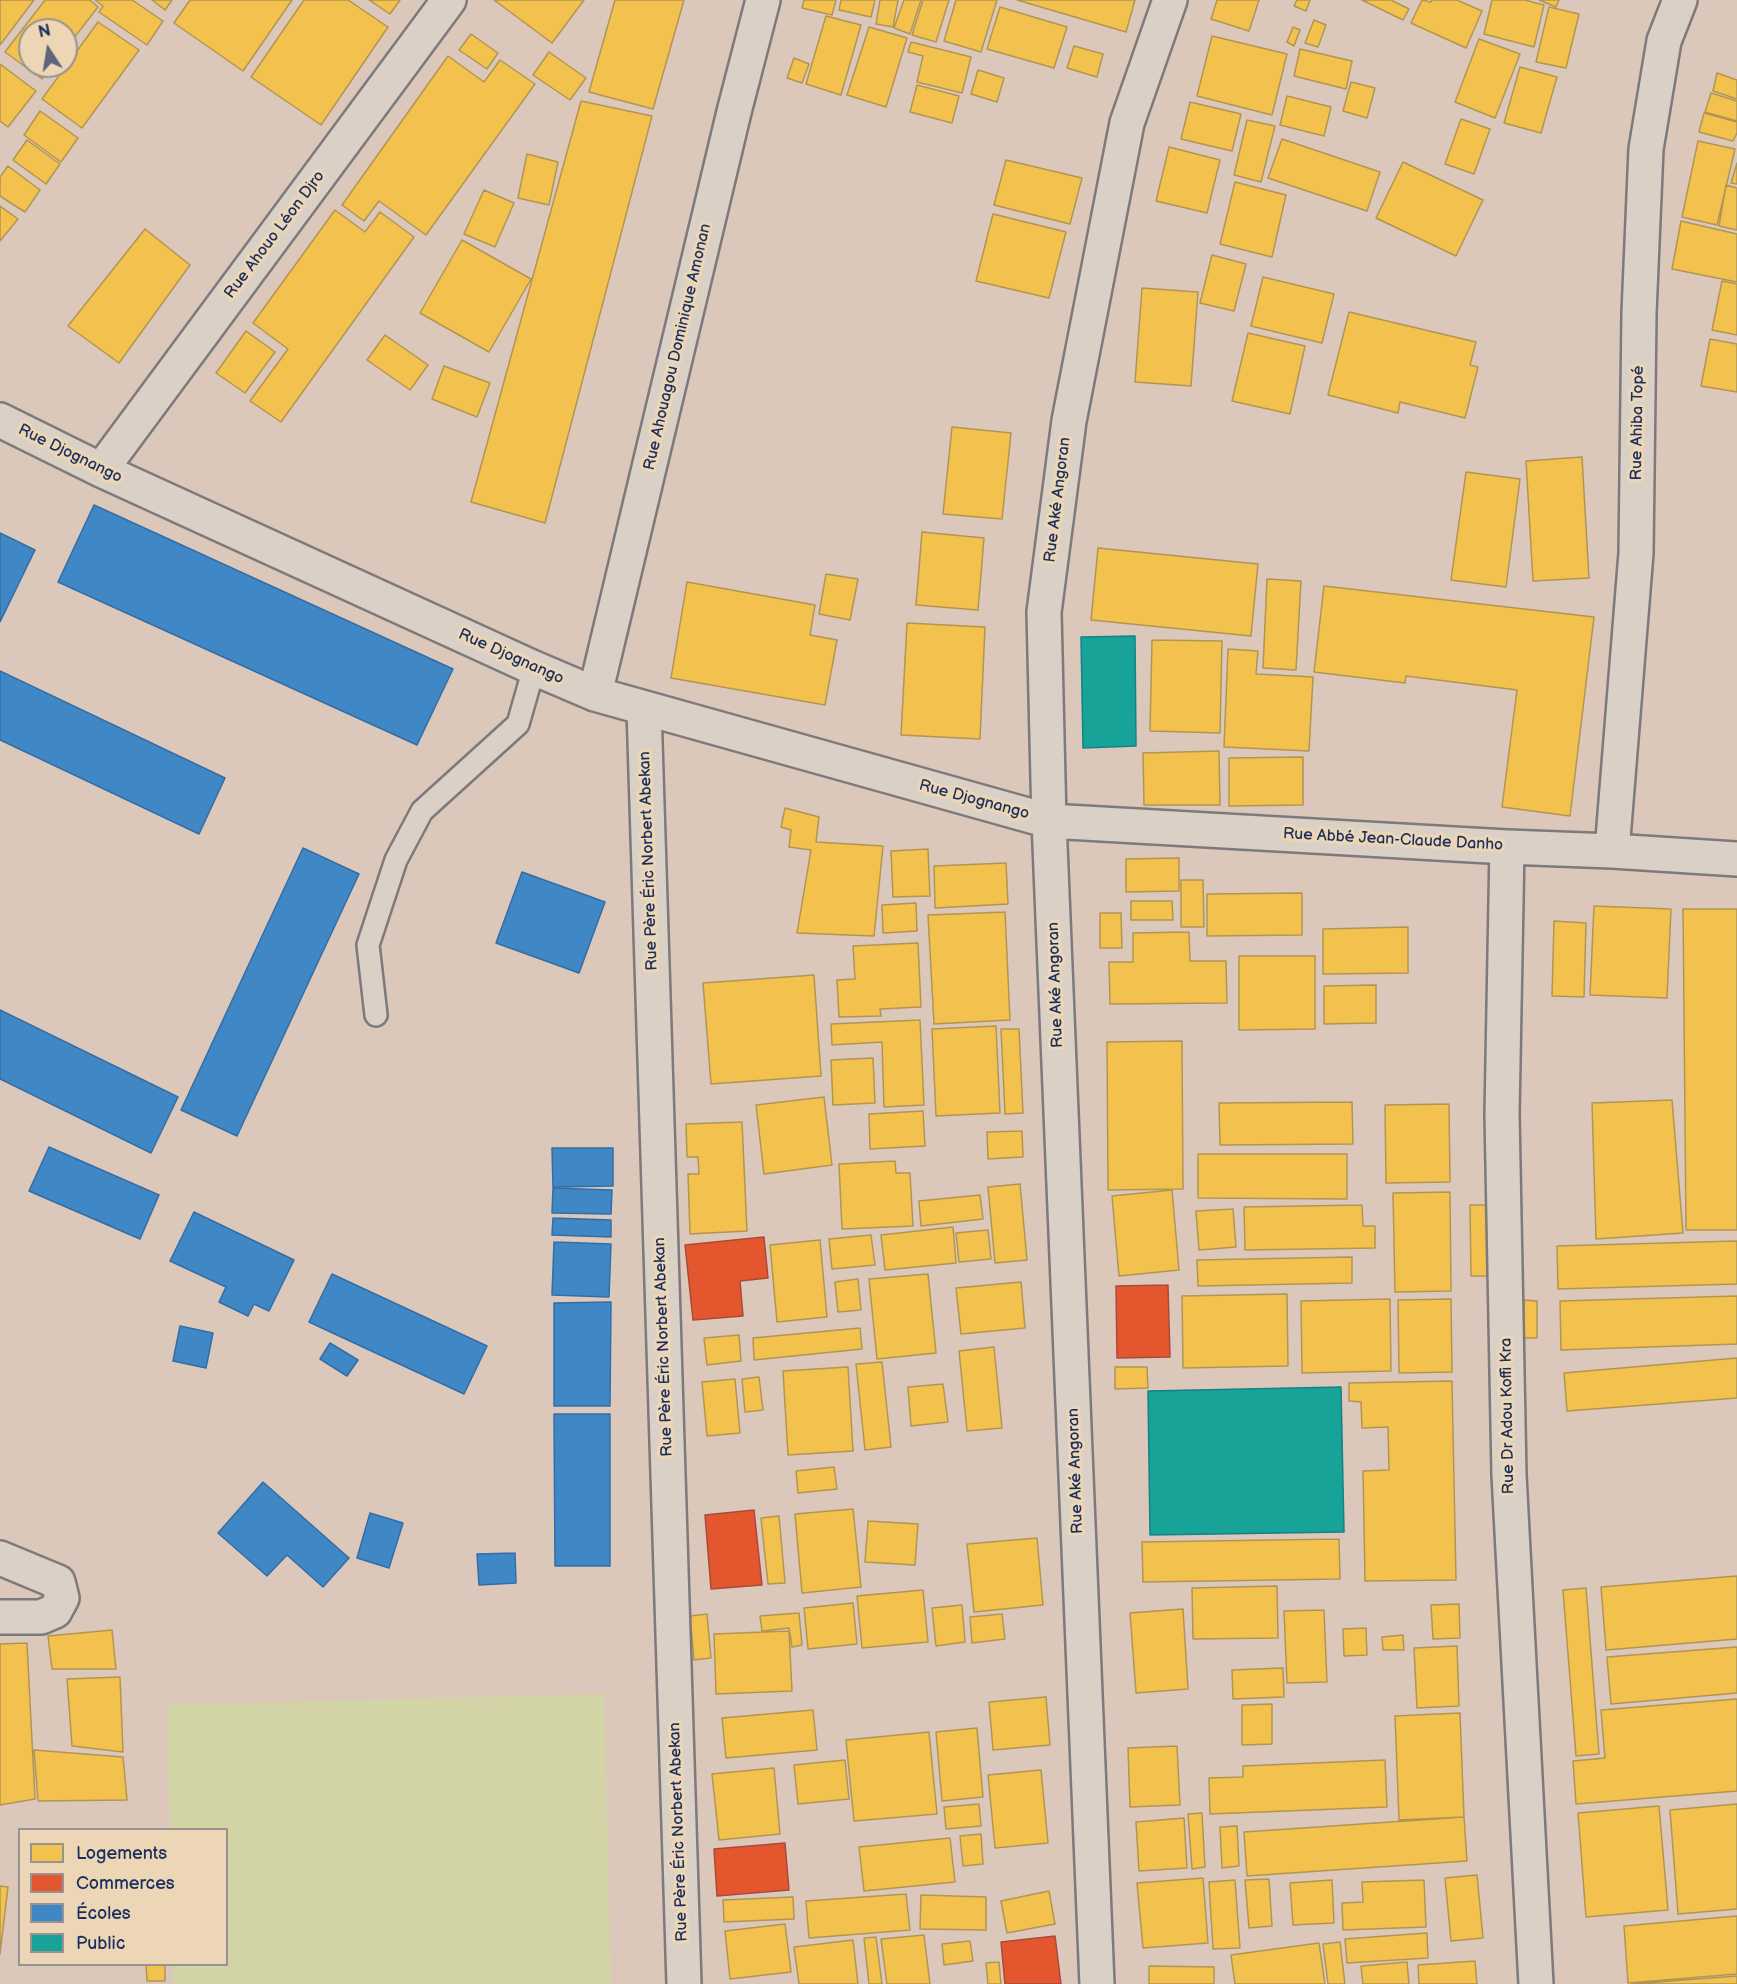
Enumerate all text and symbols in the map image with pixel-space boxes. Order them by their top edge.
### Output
north arrow [18,18,78,78]
text: N [37,21,52,42]
street label: Rue Ahouo Léon Djro [221,167,329,303]
street label: Rue Ahouagou Dominique Amonan [640,222,716,472]
street label: Rue Ahiba Topé [1627,365,1649,481]
street label: Rue Djognango [15,421,125,487]
street label: Rue Aké Angoran [1041,436,1075,564]
street label: Rue Djognango [455,625,567,689]
street label: Rue Père Éric Norbert Abekan [636,751,662,971]
street label: Rue Djognango [917,776,1031,824]
street label: Rue Abbé Jean-Claude Danho [1282,825,1504,855]
street label: Rue Aké Angoran [1044,922,1068,1048]
street label: Rue Père Éric Norbert Abekan [651,1237,677,1457]
street label: Rue Dr Adou Koffi Kra [1497,1338,1519,1494]
street label: Rue Aké Angoran [1064,1408,1088,1534]
street label: Rue Père Éric Norbert Abekan [666,1722,692,1942]
legend [18,1828,228,1966]
text: Logements [76,1843,167,1864]
text: Commerces [76,1873,175,1894]
text: Écoles [76,1903,131,1924]
text: Public [76,1933,125,1954]

